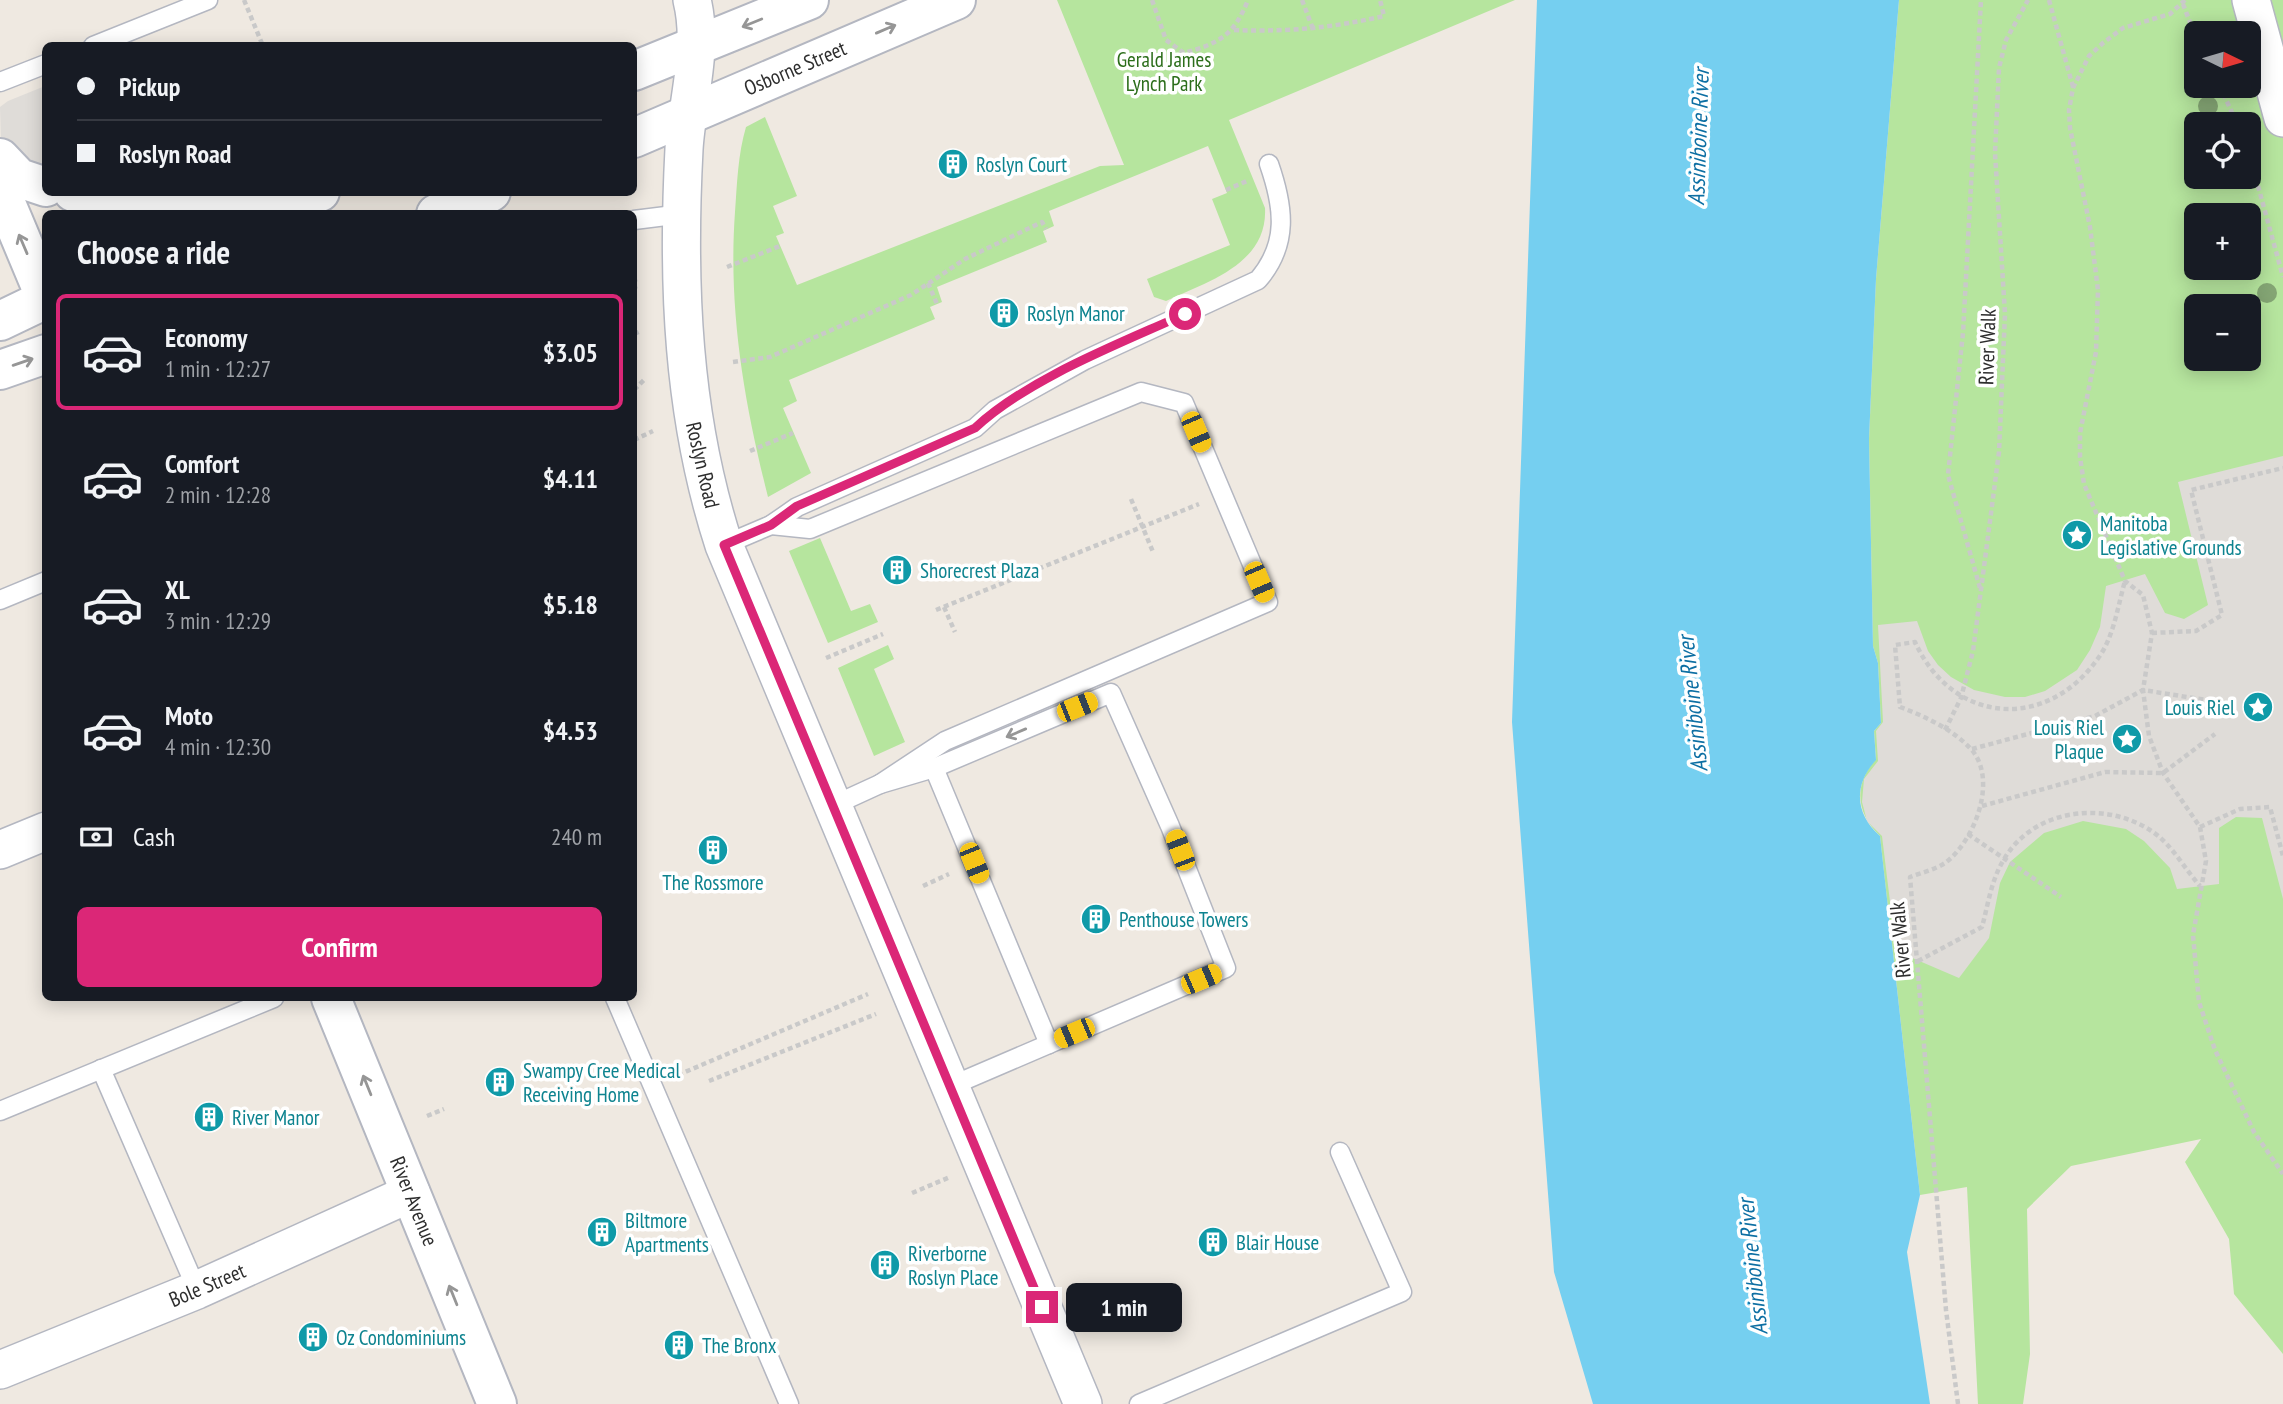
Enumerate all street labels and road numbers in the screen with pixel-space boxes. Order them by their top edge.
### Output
street label: Osborne Street [740,34,850,102]
street label: River Walk [1972,308,2002,386]
street label: Roslyn Road [680,419,726,511]
street label: River Walk [1883,901,1917,979]
street label: River Avenue [384,1152,444,1250]
street label: Bole Street [165,1257,250,1313]

